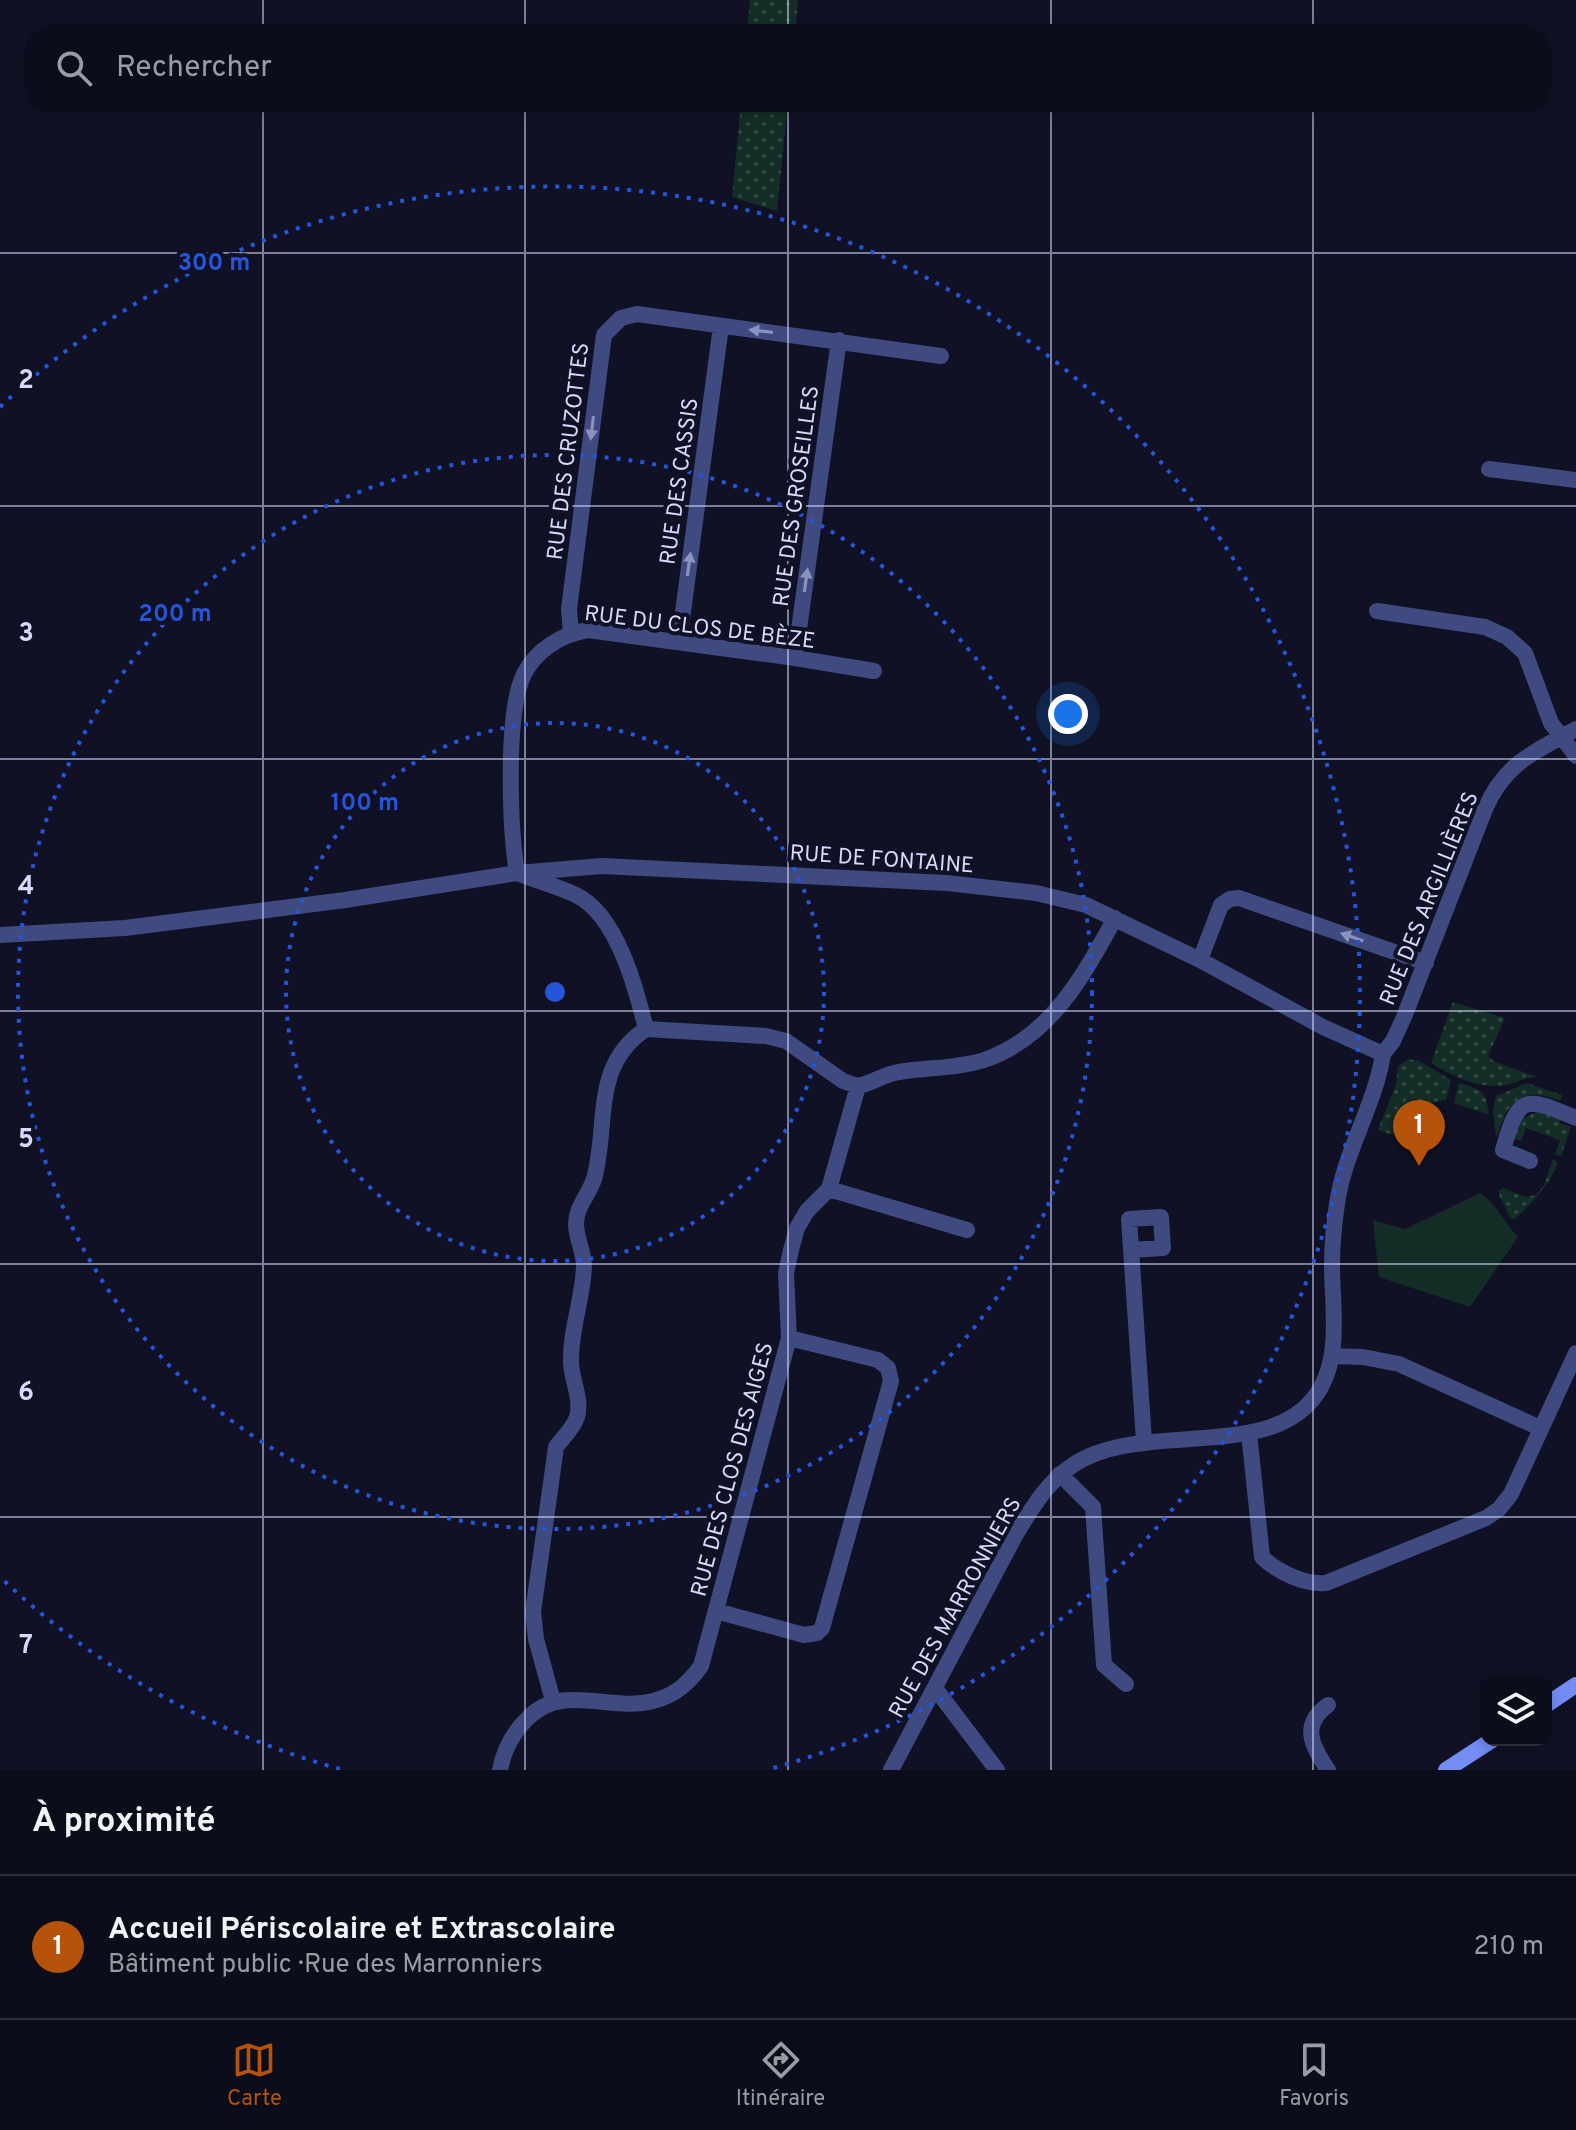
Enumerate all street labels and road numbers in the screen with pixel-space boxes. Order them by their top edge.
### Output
street label: RUE DES CRUZOTTES [543,341,596,562]
street label: RUE DES GROSEILLES [769,384,826,609]
street label: RUE DES CASSIS [655,396,706,567]
street label: RUE DU CLOS DE BÈZE [583,599,817,656]
street label: RUE DES ARGILLIÈRES [1373,787,1486,1010]
street label: RUE DE FONTAINE [789,841,975,880]
street label: RUE DES CLOS DES AIGES [686,1340,780,1600]
street label: RUE DES MARRONNIERS [884,1493,1028,1723]

